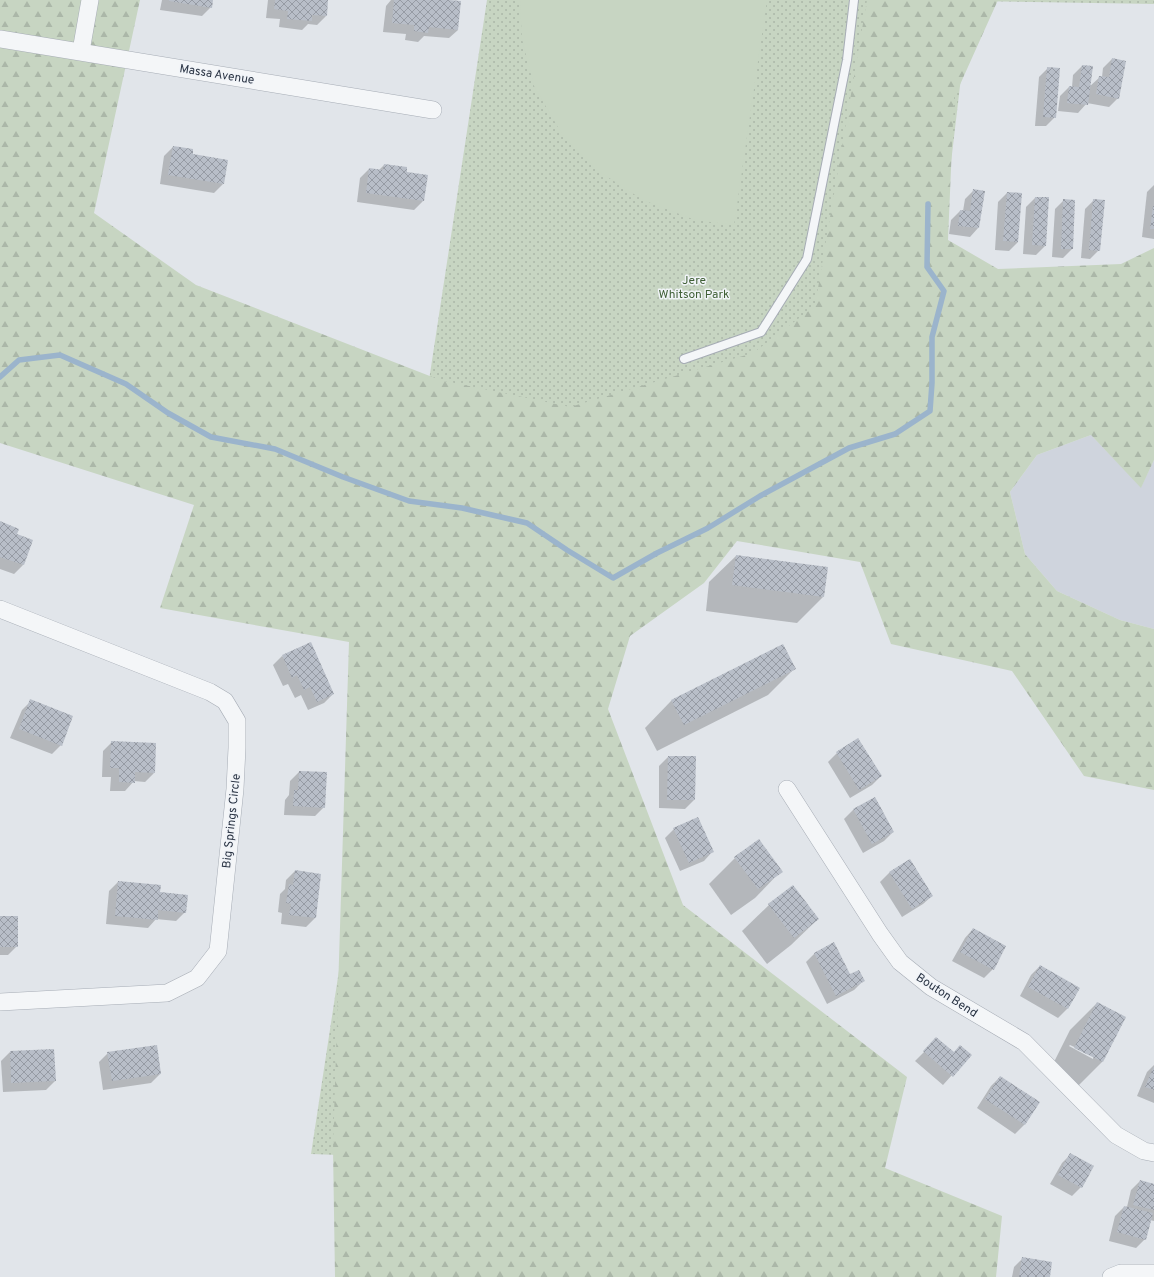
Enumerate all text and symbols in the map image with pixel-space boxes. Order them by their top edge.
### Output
street label: Massa Avenue [178,61,255,89]
park label: Jere Whitson Park [659,273,729,303]
street label: Big Springs Circle [219,773,245,869]
street label: Bouton Bend [913,970,980,1022]

